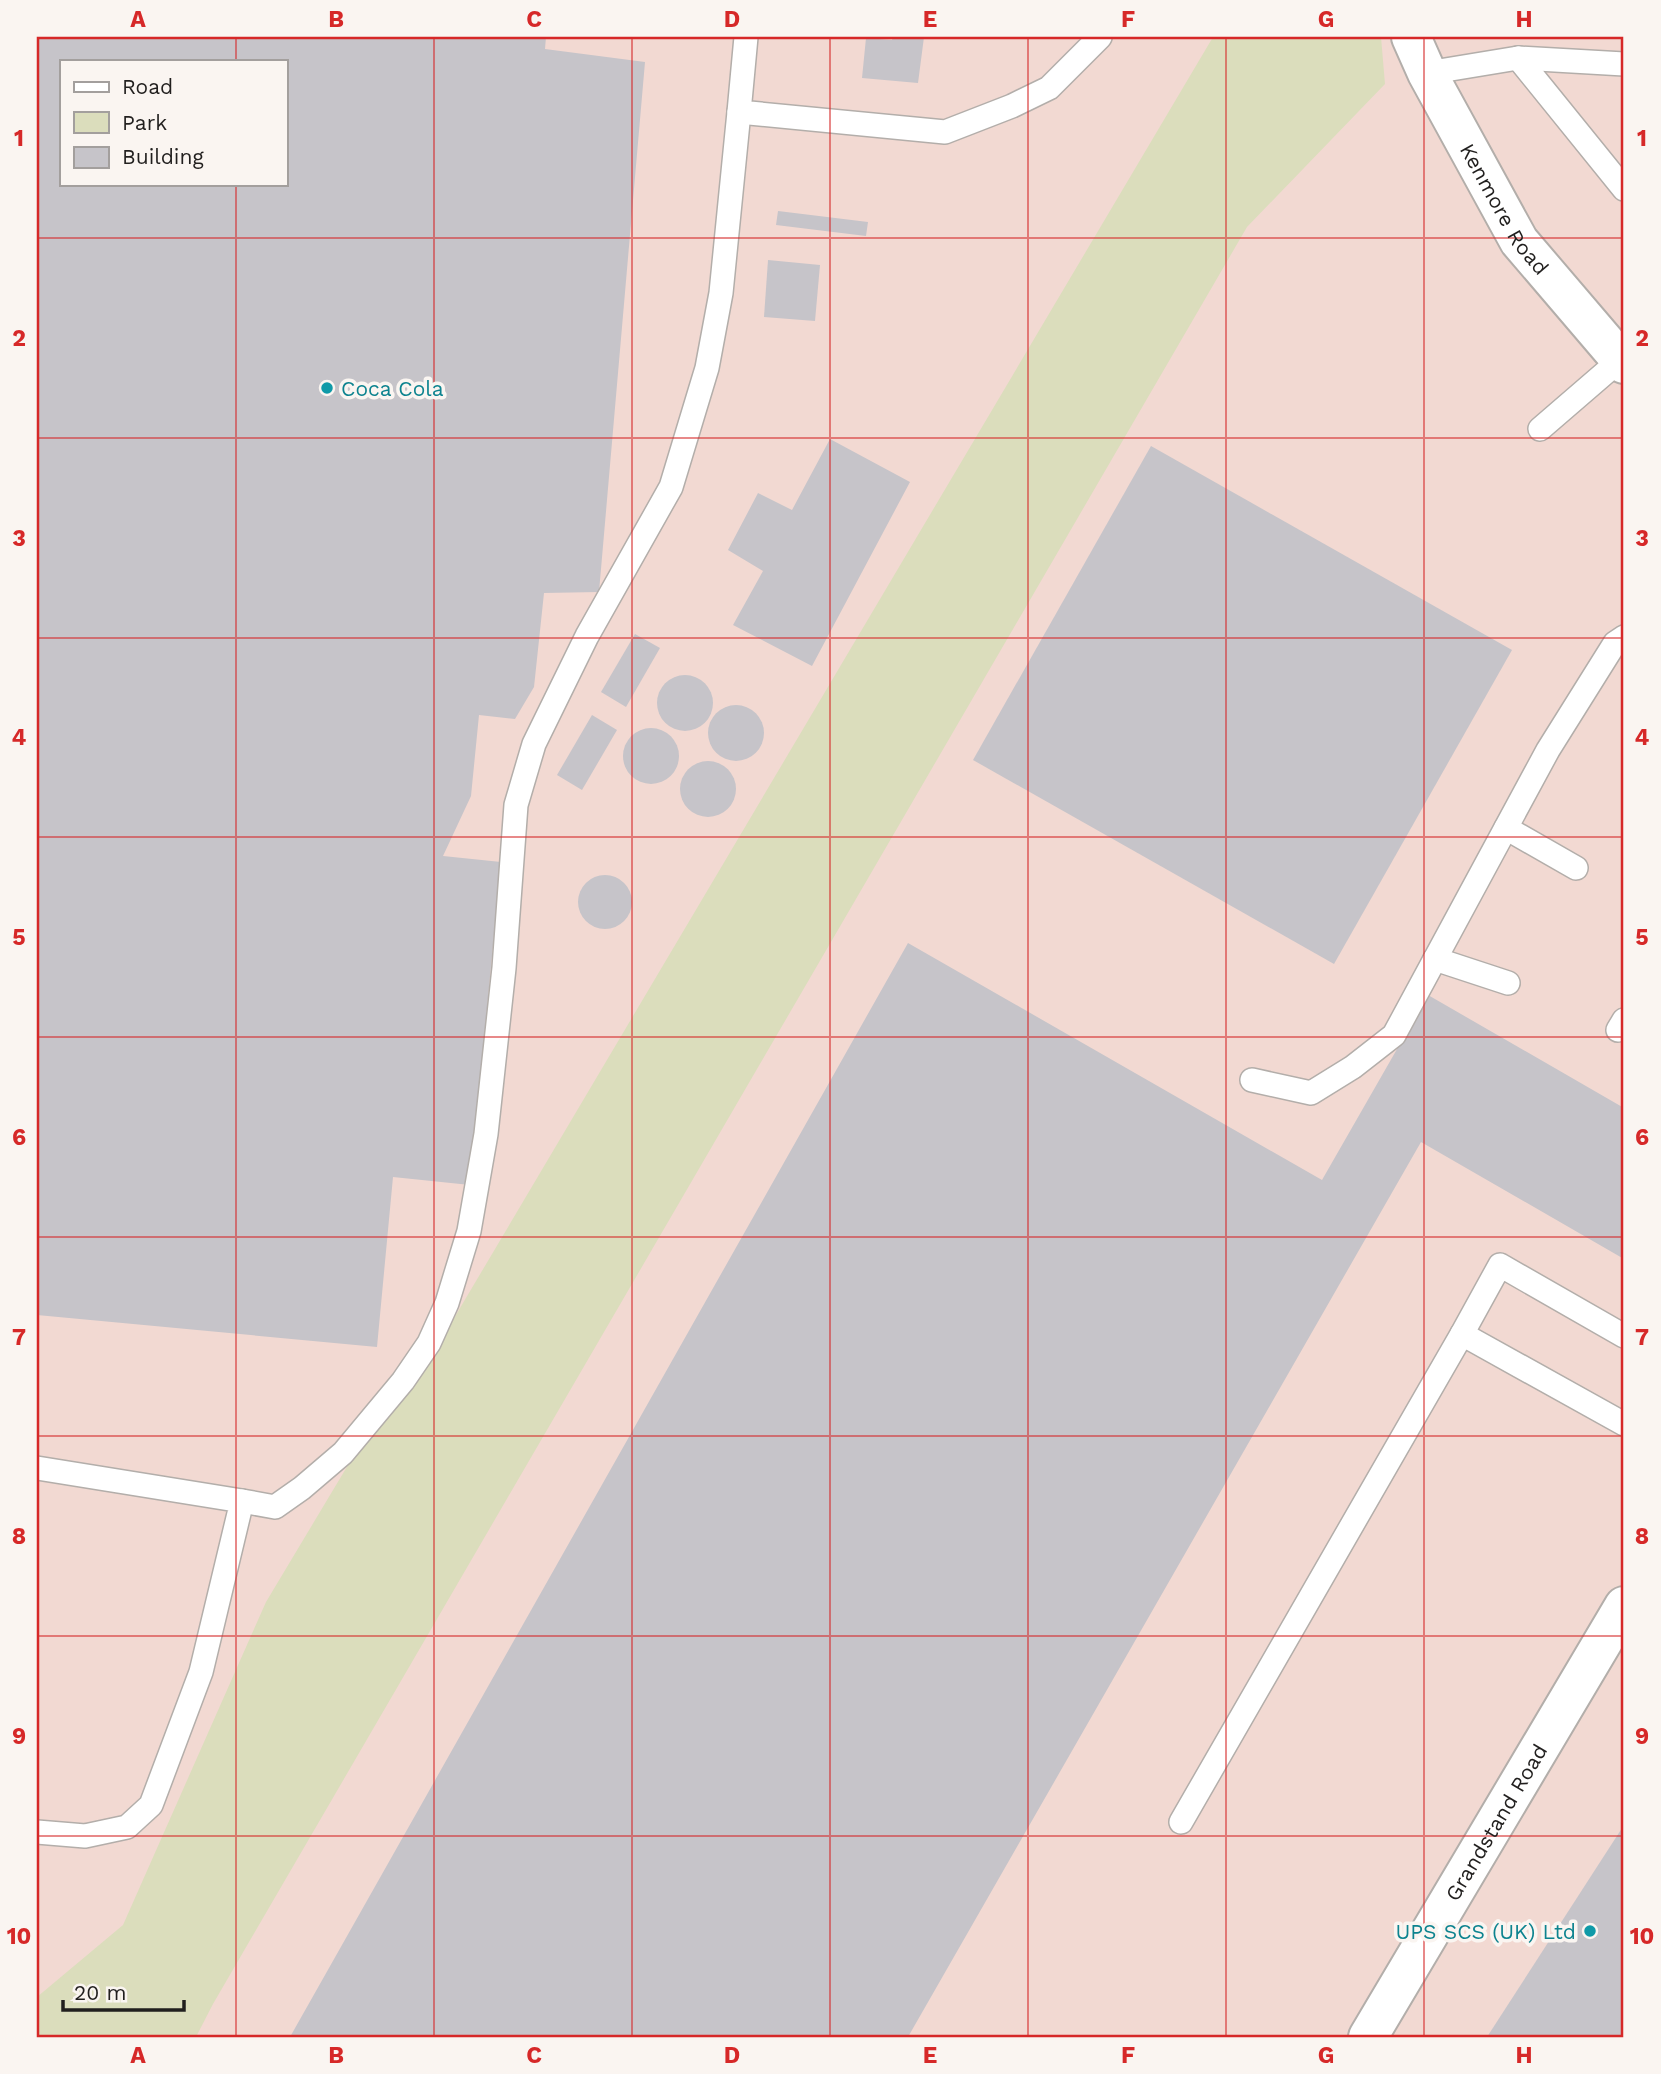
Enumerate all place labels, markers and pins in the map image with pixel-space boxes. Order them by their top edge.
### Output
place label: Coca Cola [341,376,444,401]
marker: Coca Cola [319,380,335,396]
place label: UPS SCS (UK) Ltd [1395,1919,1576,1944]
marker: UPS SCS (UK) Ltd [1582,1923,1598,1939]

